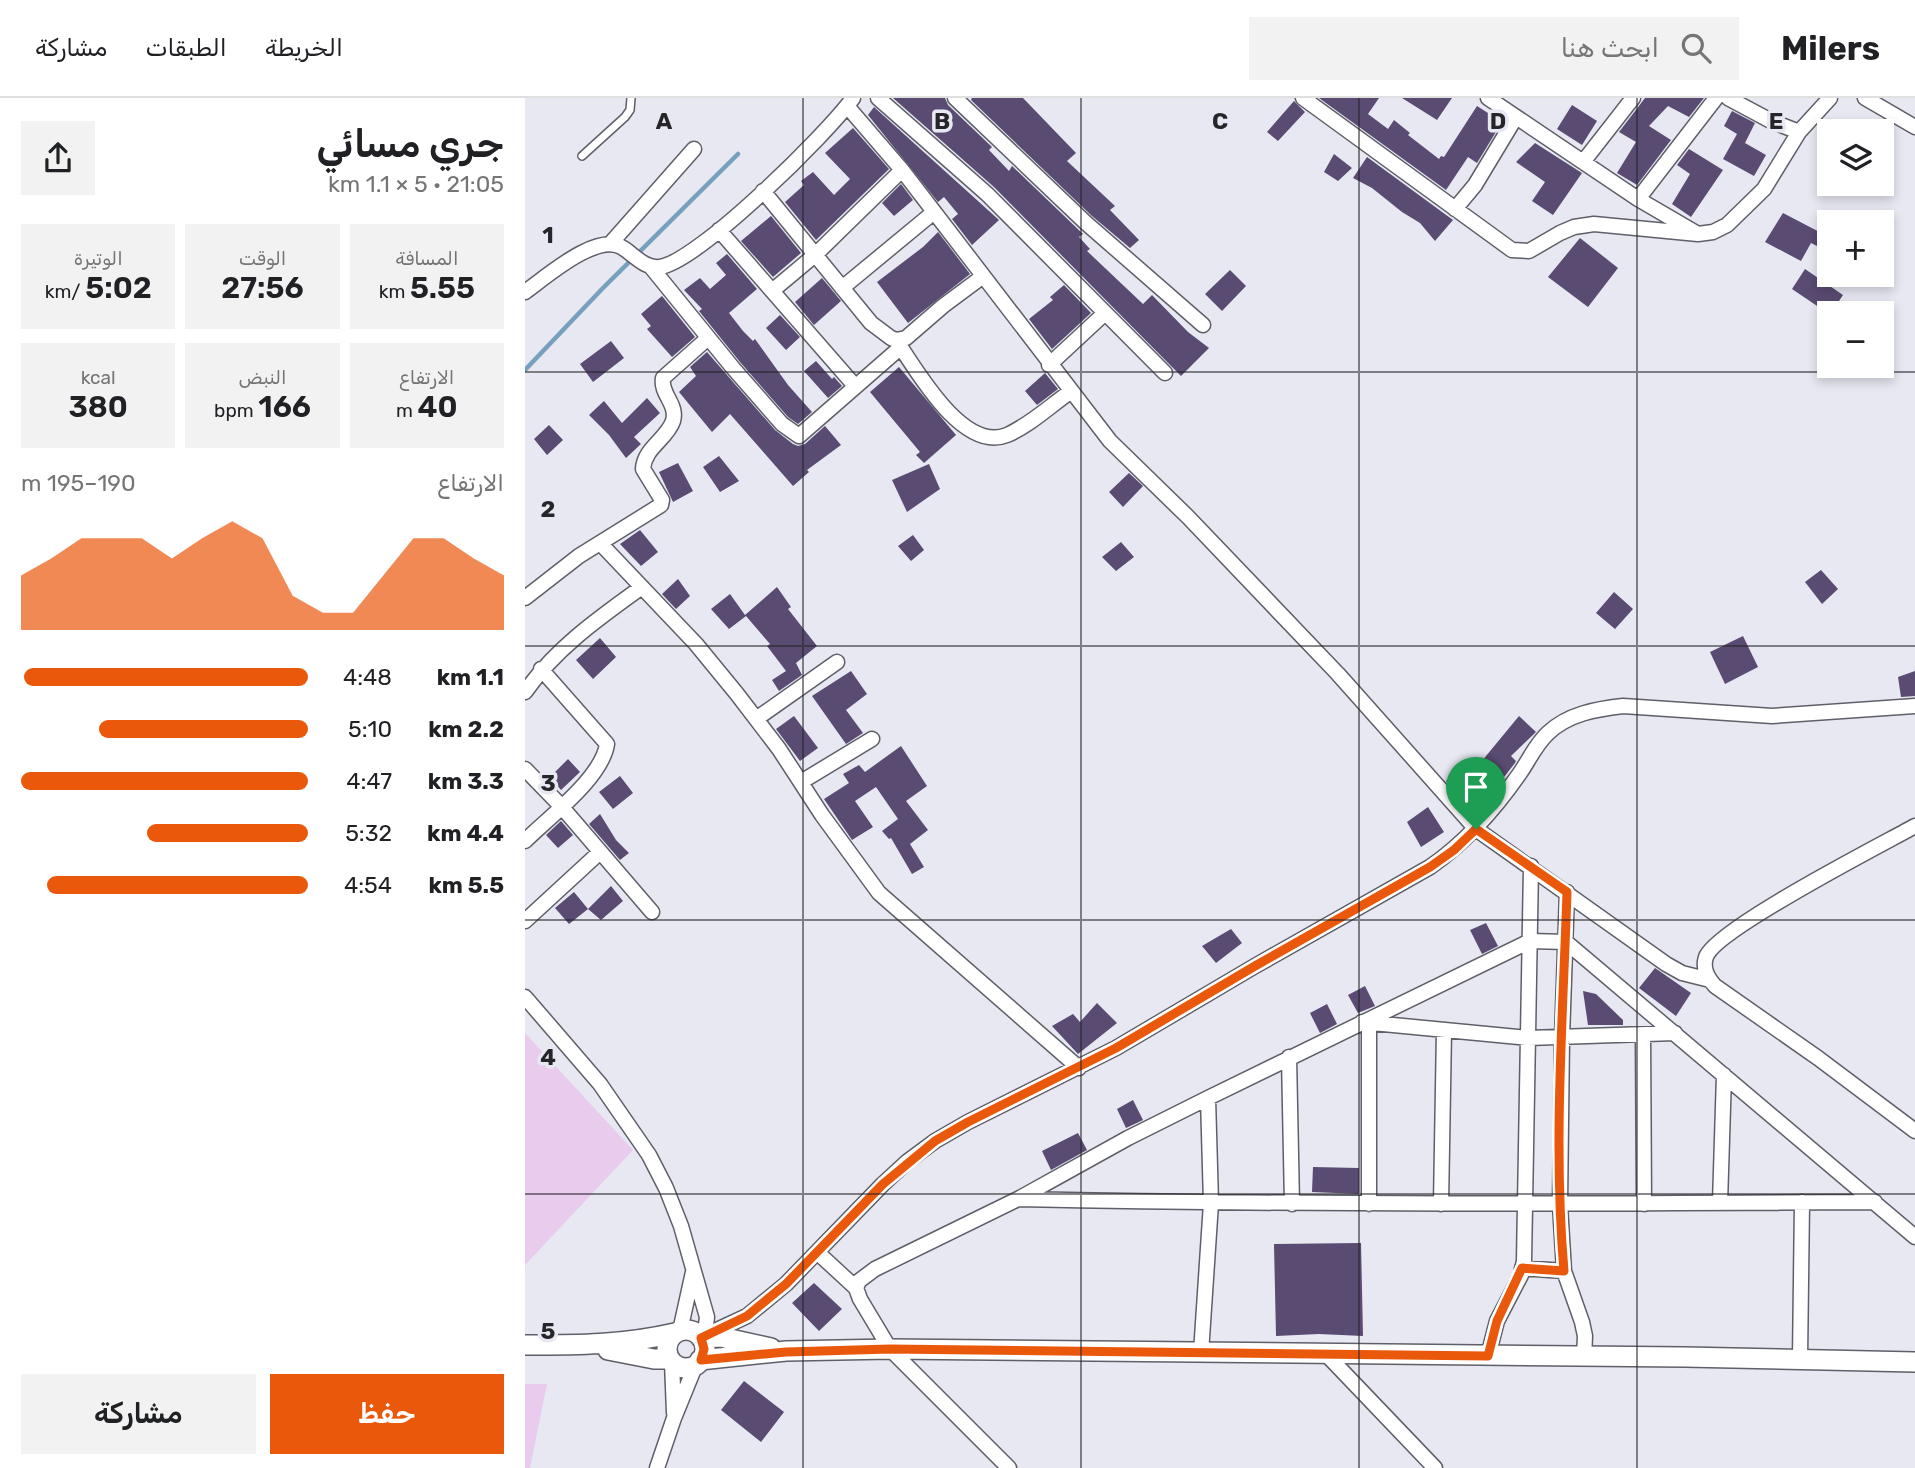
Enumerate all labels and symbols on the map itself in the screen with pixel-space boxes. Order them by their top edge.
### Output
text: A [656,107,673,135]
text: B [934,107,950,135]
text: C [1212,107,1228,135]
text: D [1490,107,1506,135]
text: E [1769,107,1783,135]
text: 1 [542,221,554,249]
text: 2 [541,495,555,523]
pin [1446,757,1506,829]
text: 3 [540,769,556,797]
text: 4 [540,1043,556,1071]
text: 5 [541,1317,556,1345]

